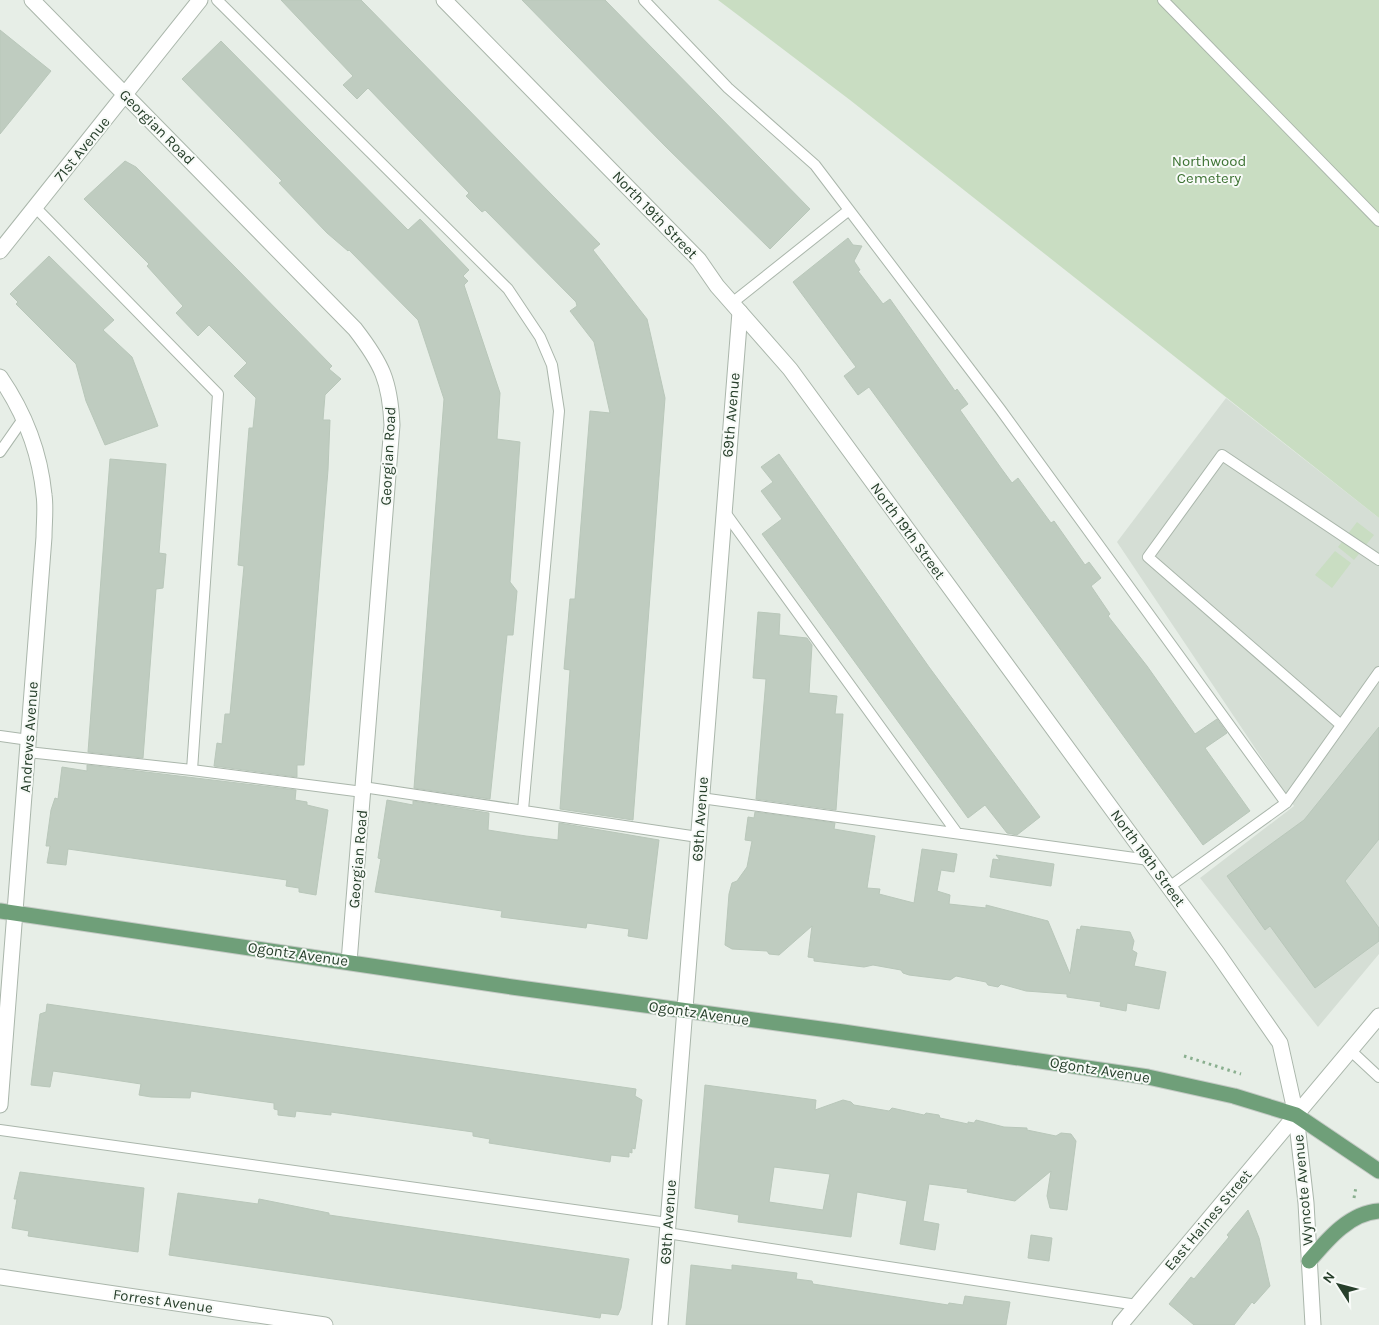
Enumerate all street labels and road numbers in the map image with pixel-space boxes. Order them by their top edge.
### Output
street label: Georgian Road [116,86,198,168]
street label: 71st Avenue [50,113,114,185]
street label: North 19th Street [609,167,702,263]
street label: 69th Avenue [718,372,744,458]
street label: Georgian Road [376,406,400,506]
street label: North 19th Street [867,479,949,583]
street label: Andrews Avenue [16,681,42,793]
street label: 69th Avenue [688,776,712,862]
street label: North 19th Street [1107,806,1189,910]
street label: Georgian Road [345,809,371,909]
street label: Ogontz Avenue [247,938,349,970]
street label: Ogontz Avenue [648,997,750,1029]
street label: Ogontz Avenue [1049,1053,1151,1087]
street label: Wyncote Avenue [1289,1134,1317,1246]
street label: East Haines Street [1161,1166,1256,1274]
street label: 69th Avenue [656,1179,680,1265]
street label: Forrest Avenue [112,1285,214,1317]

